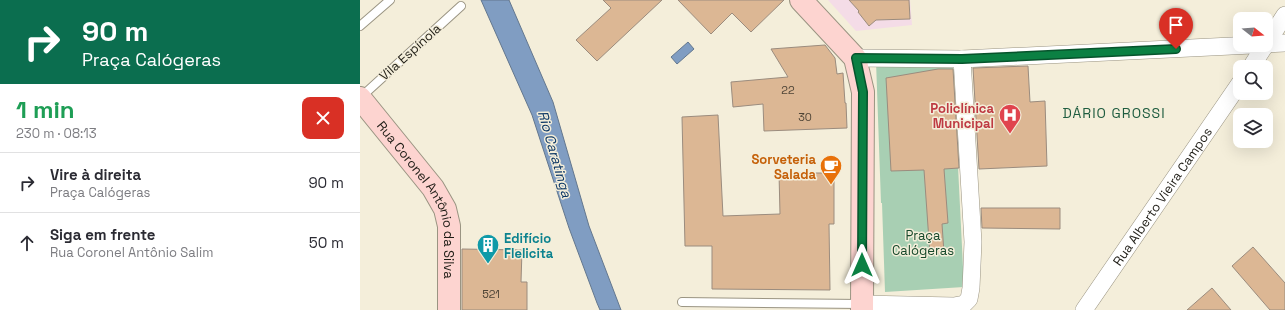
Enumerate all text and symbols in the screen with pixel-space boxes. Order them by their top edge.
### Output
pin [1159,8,1193,49]
north arrow [1233,12,1273,52]
map controls [1233,12,1273,148]
text: 90 m [82,13,148,49]
icon: arrive [1165,14,1187,36]
icon: right [16,16,68,68]
street label: Vila Espínola [375,19,445,84]
text: Praça Calógeras [82,48,221,71]
button: search [1233,60,1273,100]
house number: 22 [781,83,795,97]
text: 1 min [16,94,75,125]
button: close [302,97,344,139]
place label: Policlínica Municipal [930,100,994,132]
hospital icon: Policlínica Municipal [997,102,1023,135]
district label: DÁRIO GROSSI [1062,104,1166,122]
water label: Rio Caratinga [534,108,576,200]
button: layers [1233,108,1273,148]
house number: 30 [798,110,812,124]
street label: Rua Coronel Antônio da Silva [373,117,458,279]
street label: Rua Alberto Vieira Campos [1109,124,1216,269]
text: 230 m · 08:13 [16,125,97,142]
place label: Sorveteria Salada [751,151,816,183]
cafe icon: Sorveteria Salada [818,153,844,186]
text: Vire à direita [50,165,141,184]
icon: right [16,172,38,194]
text: 90 m [308,173,344,192]
text: Praça Calógeras [50,184,150,201]
text: Siga em frente [50,225,156,244]
park label: Praça Calógeras [892,227,954,259]
place label: Edifício Flelicita [504,230,554,262]
icon: ahead [16,232,38,254]
building icon: Edifício Flelicita [475,232,501,265]
text: 50 m [309,233,344,252]
text: Rua Coronel Antônio Salim [50,244,213,261]
position arrow [841,244,883,286]
house number: 521 [482,287,500,301]

